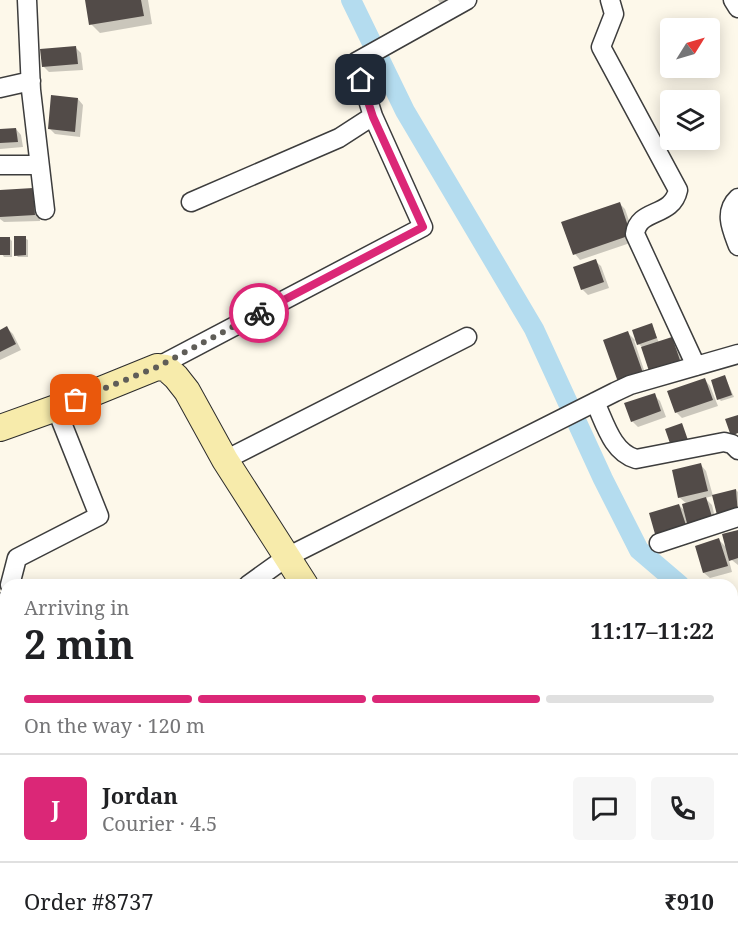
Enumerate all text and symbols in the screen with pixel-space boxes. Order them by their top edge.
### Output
north arrow [660,18,720,78]
map controls [660,18,720,150]
pin [335,54,386,105]
icon: home [344,63,377,96]
button: layers [660,90,720,150]
courier [229,283,289,343]
icon: bike [243,297,276,330]
pin [50,374,101,425]
icon: bag [59,383,92,416]
text: Arriving in [24,594,129,621]
text: 11:17–11:22 [590,615,714,645]
text: 2 min [24,617,134,670]
text: On the way · 120 m [24,712,205,739]
button: chat [573,777,636,840]
button: phone [651,777,714,840]
text: Jordan [102,780,178,810]
text: J [51,793,60,823]
text: Courier · 4.5 [102,810,217,837]
text: Order #8737 [24,886,154,916]
text: ₹910 [664,886,714,916]

